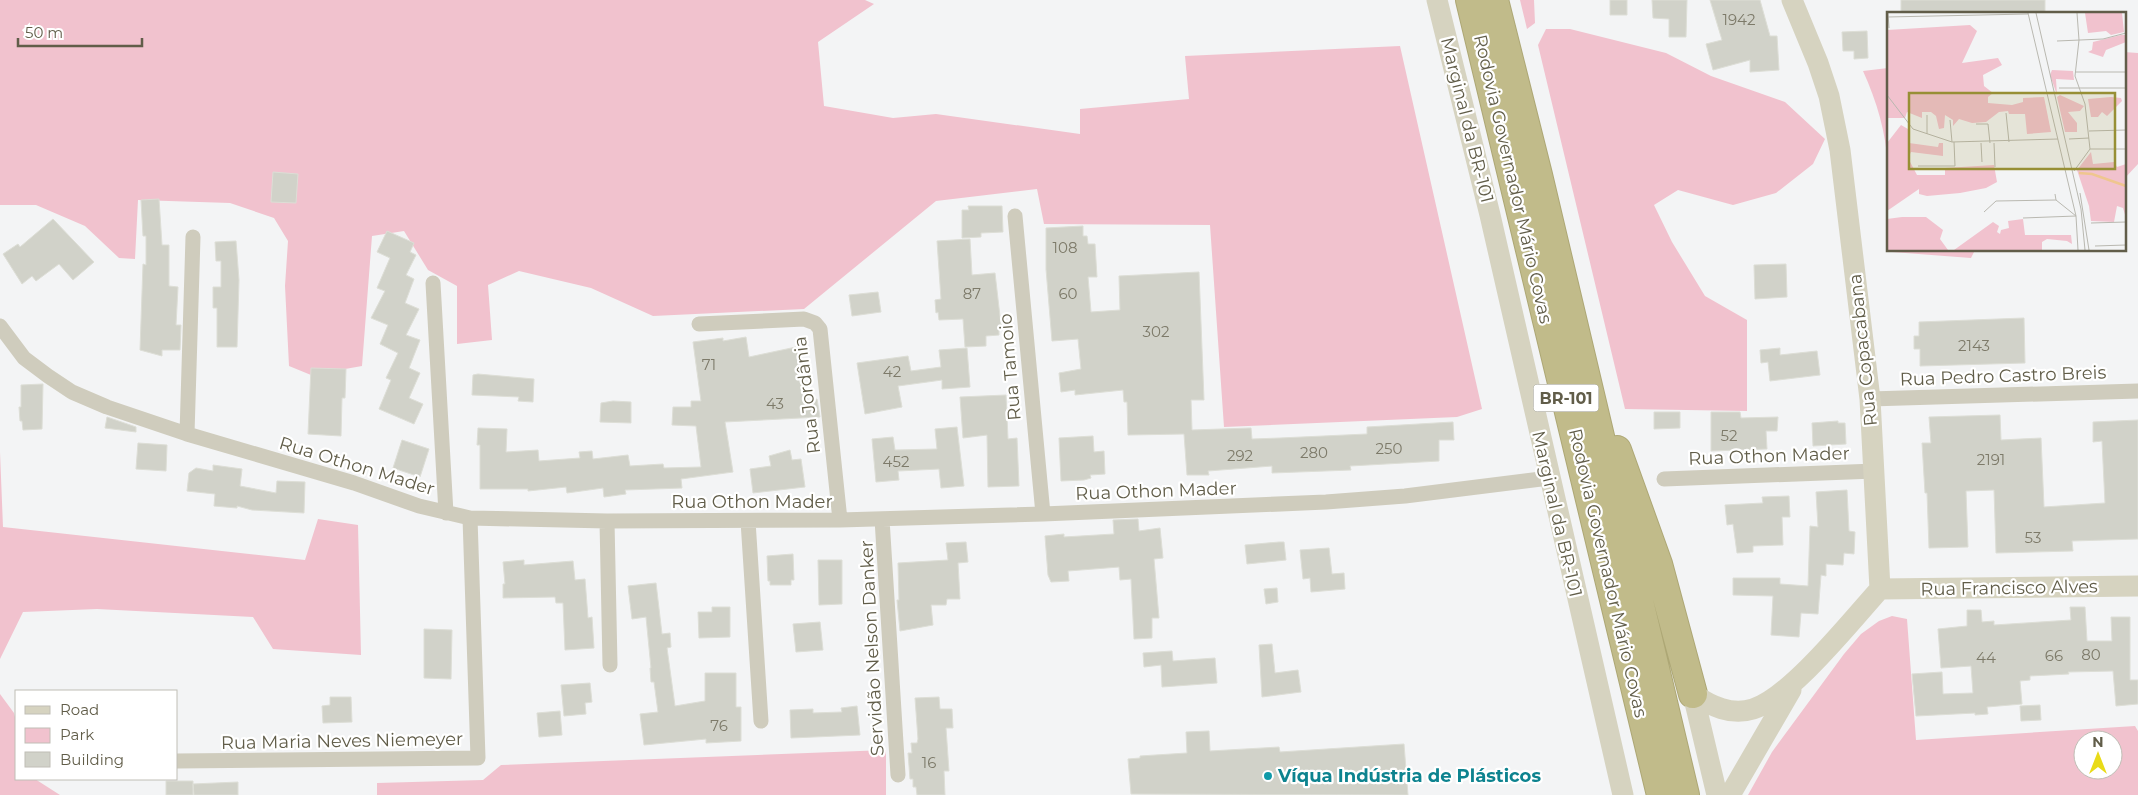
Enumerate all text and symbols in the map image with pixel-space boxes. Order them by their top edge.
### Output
house number: 1942 [1723,10,1755,29]
inset map [1887,12,2126,251]
scale bar [18,15,141,47]
text: 50 m [25,23,63,42]
street label: Rodovia Governador Mário Covas [1469,32,1557,326]
street label: Marginal da BR-101 [1436,35,1498,205]
house number: 108 [1053,238,1077,257]
street label: Rua Copacabana [1844,273,1882,427]
house number: 87 [963,284,981,303]
house number: 60 [1058,284,1078,303]
street label: Rua Tamoio [994,313,1026,421]
house number: 302 [1143,322,1169,341]
street label: Rua Jordânia [789,335,825,455]
house number: 2143 [1958,336,1990,355]
house number: 71 [702,355,716,374]
street label: Rua Pedro Castro Breis [1899,361,2107,391]
house number: 42 [883,362,901,381]
road number: BR-101 [1534,384,1598,412]
house number: 43 [766,394,784,413]
street label: Rodovia Governador Mário Covas [1564,426,1652,720]
house number: 52 [1721,426,1737,445]
street label: Marginal da BR-101 [1527,429,1587,599]
street label: Rua Othon Mader [277,432,437,500]
house number: 250 [1376,439,1403,458]
street label: Rua Othon Mader [1688,442,1850,470]
house number: 280 [1300,443,1328,462]
house number: 292 [1227,446,1253,465]
house number: 2191 [1977,450,2005,469]
house number: 452 [883,452,909,471]
street label: Rua Othon Mader [1075,477,1237,505]
street label: Rua Othon Mader [671,491,833,513]
house number: 53 [2025,528,2041,547]
street label: Servidão Nelson Danker [855,539,889,757]
street label: Rua Francisco Alves [1920,575,2098,601]
house number: 80 [2081,645,2101,664]
house number: 66 [2045,646,2063,665]
house number: 44 [1976,648,1996,667]
legend [15,690,178,780]
text: Road [60,700,99,719]
house number: 76 [710,716,728,735]
text: Park [60,725,94,744]
street label: Rua Maria Neves Niemeyer [221,728,463,754]
north arrow [2073,730,2123,780]
text: N [2092,733,2104,751]
text: Building [60,750,124,769]
house number: 16 [922,753,936,772]
place label: Víqua Indústria de Plásticos [1277,765,1541,787]
marker: Víqua Indústria de Plásticos [1262,770,1274,782]

